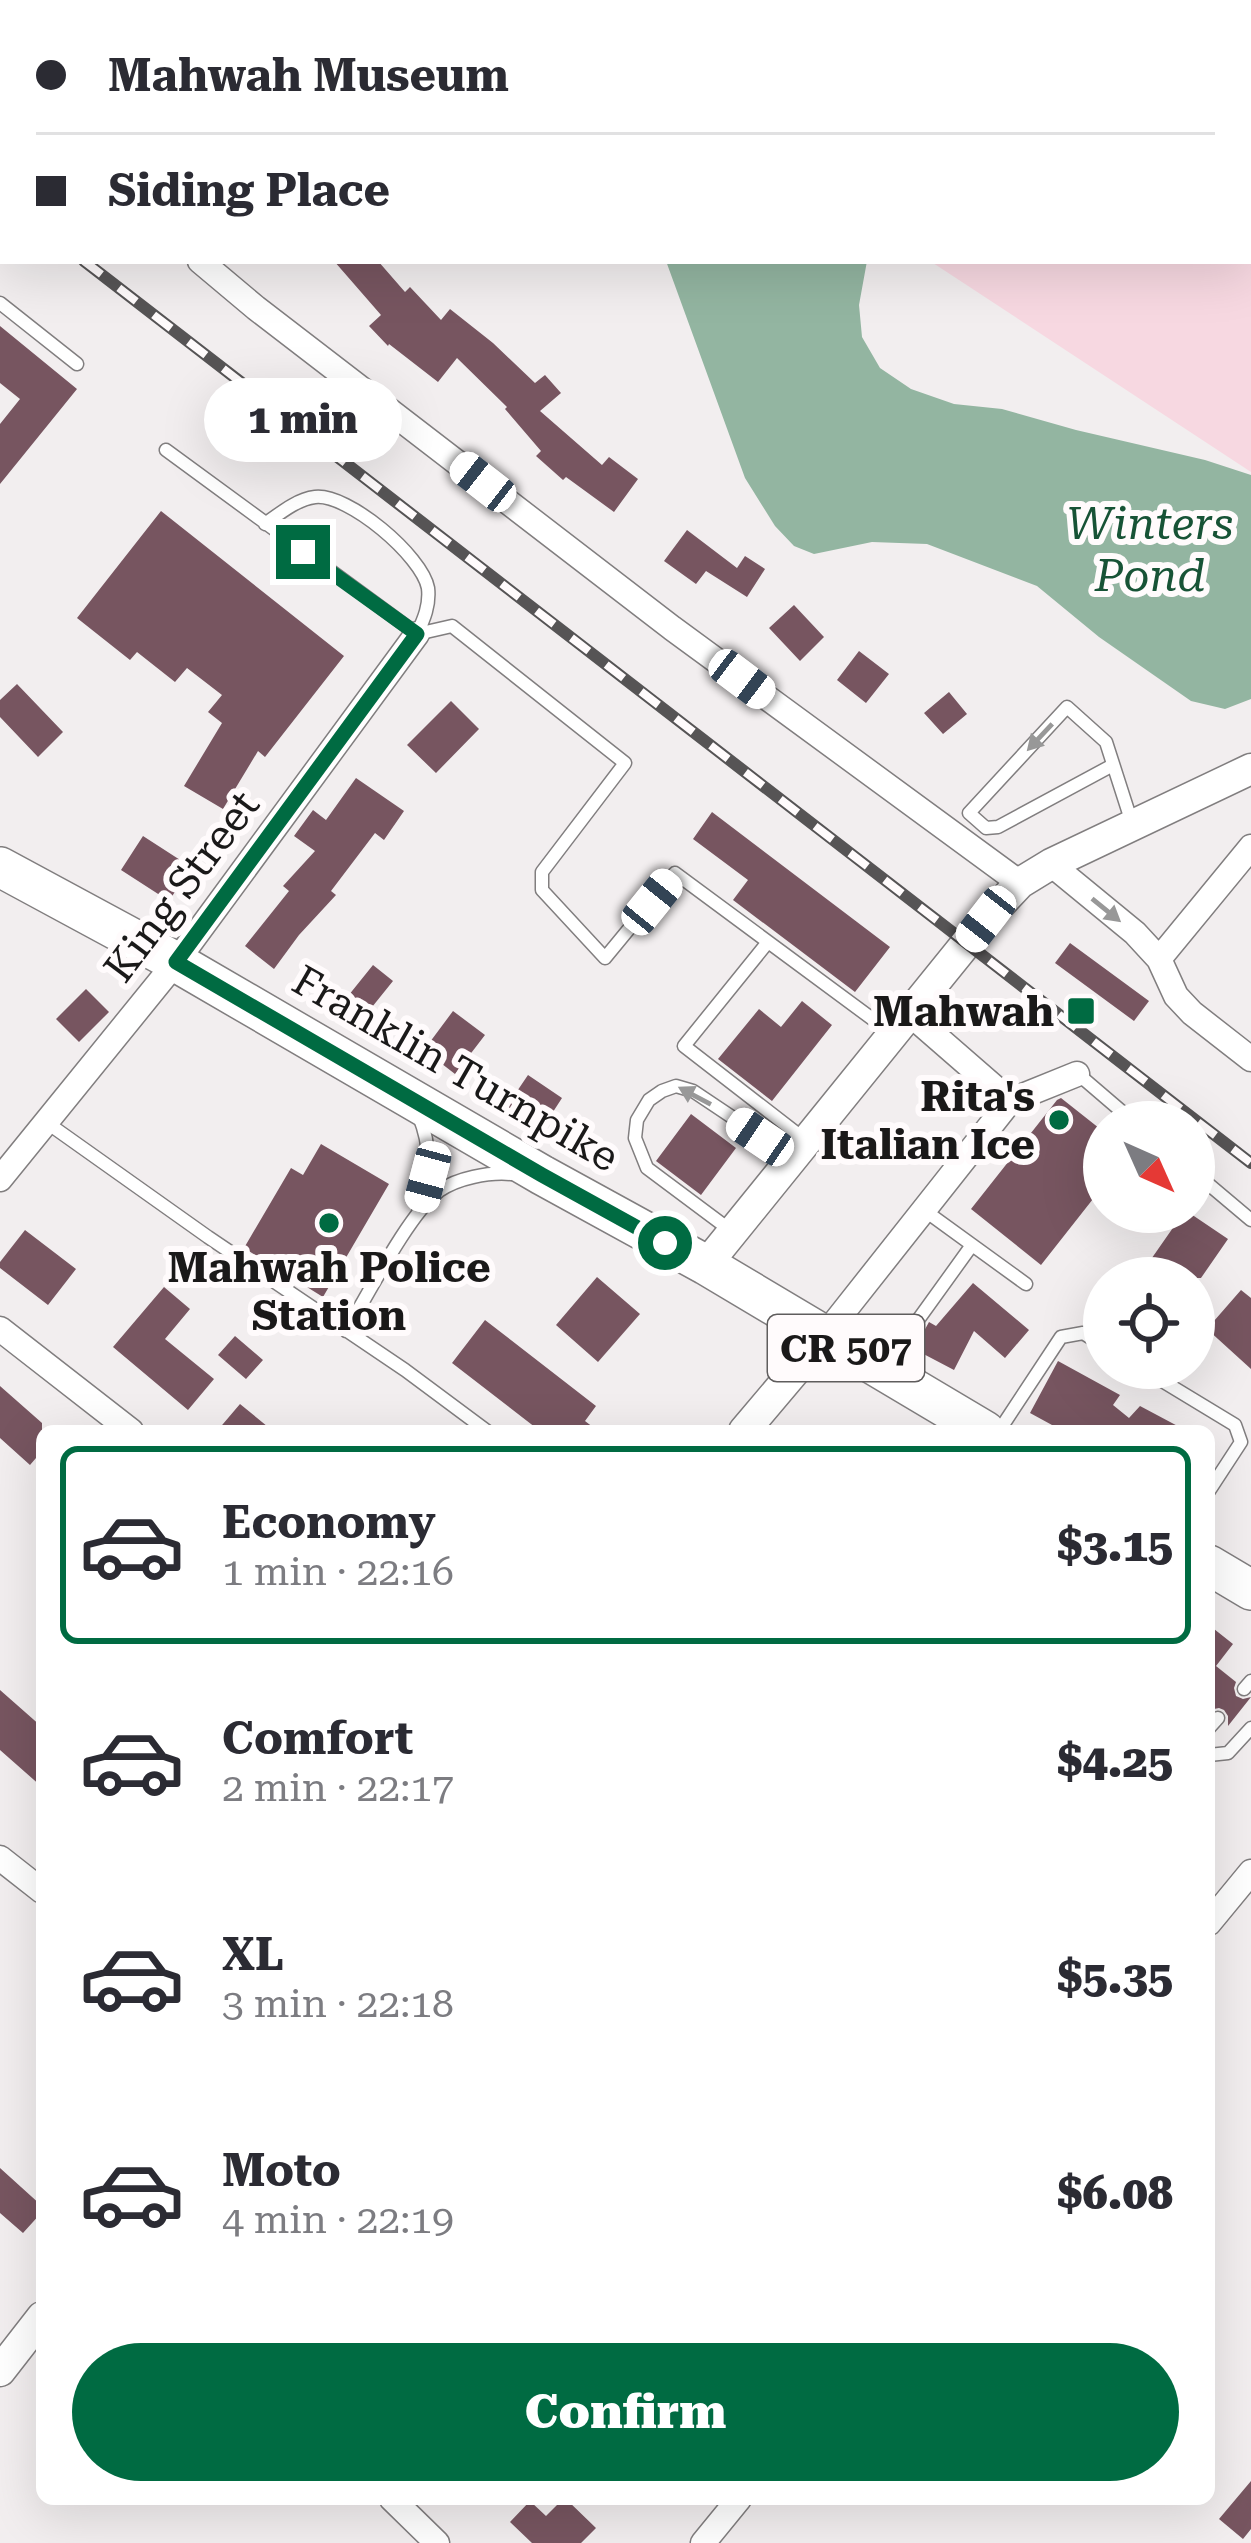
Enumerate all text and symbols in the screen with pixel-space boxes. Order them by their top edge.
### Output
text: Mahwah Museum [108,49,509,102]
text: Siding Place [108,164,390,217]
callout: 1 min [204,378,402,462]
text: 1 min [248,397,358,443]
car [444,446,522,518]
water label: Winters Pond [1066,497,1234,602]
route end [276,525,330,579]
car [702,643,782,715]
one-way arrow [1027,722,1054,751]
street label: King Street [94,781,269,991]
car [615,863,689,941]
car [950,880,1022,958]
one-way arrow [1091,897,1122,922]
street label: Franklin Turnpike [284,955,627,1182]
place label: Mahwah [873,987,1054,1036]
marker: Mahwah [1065,995,1097,1027]
place label: Rita's Italian Ice [821,1072,1035,1169]
one-way arrow [678,1086,713,1107]
north arrow [1083,1101,1215,1233]
map controls [1083,1101,1215,1389]
car [720,1102,800,1172]
marker: Rita's Italian Ice [1046,1107,1072,1133]
car [401,1138,455,1216]
marker: Mahwah Police Station [316,1210,342,1236]
route start [638,1216,692,1270]
place label: Mahwah Police Station [167,1243,491,1340]
button: locate [1083,1257,1215,1389]
road number: CR 507 [768,1315,924,1381]
icon: car [78,1491,186,1599]
text: Economy [222,1496,436,1549]
text: $3.15 [1057,1519,1173,1572]
text: 1 min · 22:16 [222,1549,454,1595]
icon: car [78,1707,186,1815]
text: Comfort [222,1712,413,1765]
text: $4.25 [1057,1735,1173,1788]
text: 2 min · 22:17 [222,1765,454,1811]
icon: car [78,1923,186,2031]
text: XL [222,1928,284,1981]
text: $5.35 [1057,1951,1173,2004]
text: 3 min · 22:18 [222,1981,454,2027]
icon: car [78,2139,186,2247]
text: Moto [222,2144,341,2197]
text: $6.08 [1057,2167,1173,2220]
text: 4 min · 22:19 [222,2197,454,2243]
button: Confirm [72,2343,1179,2481]

